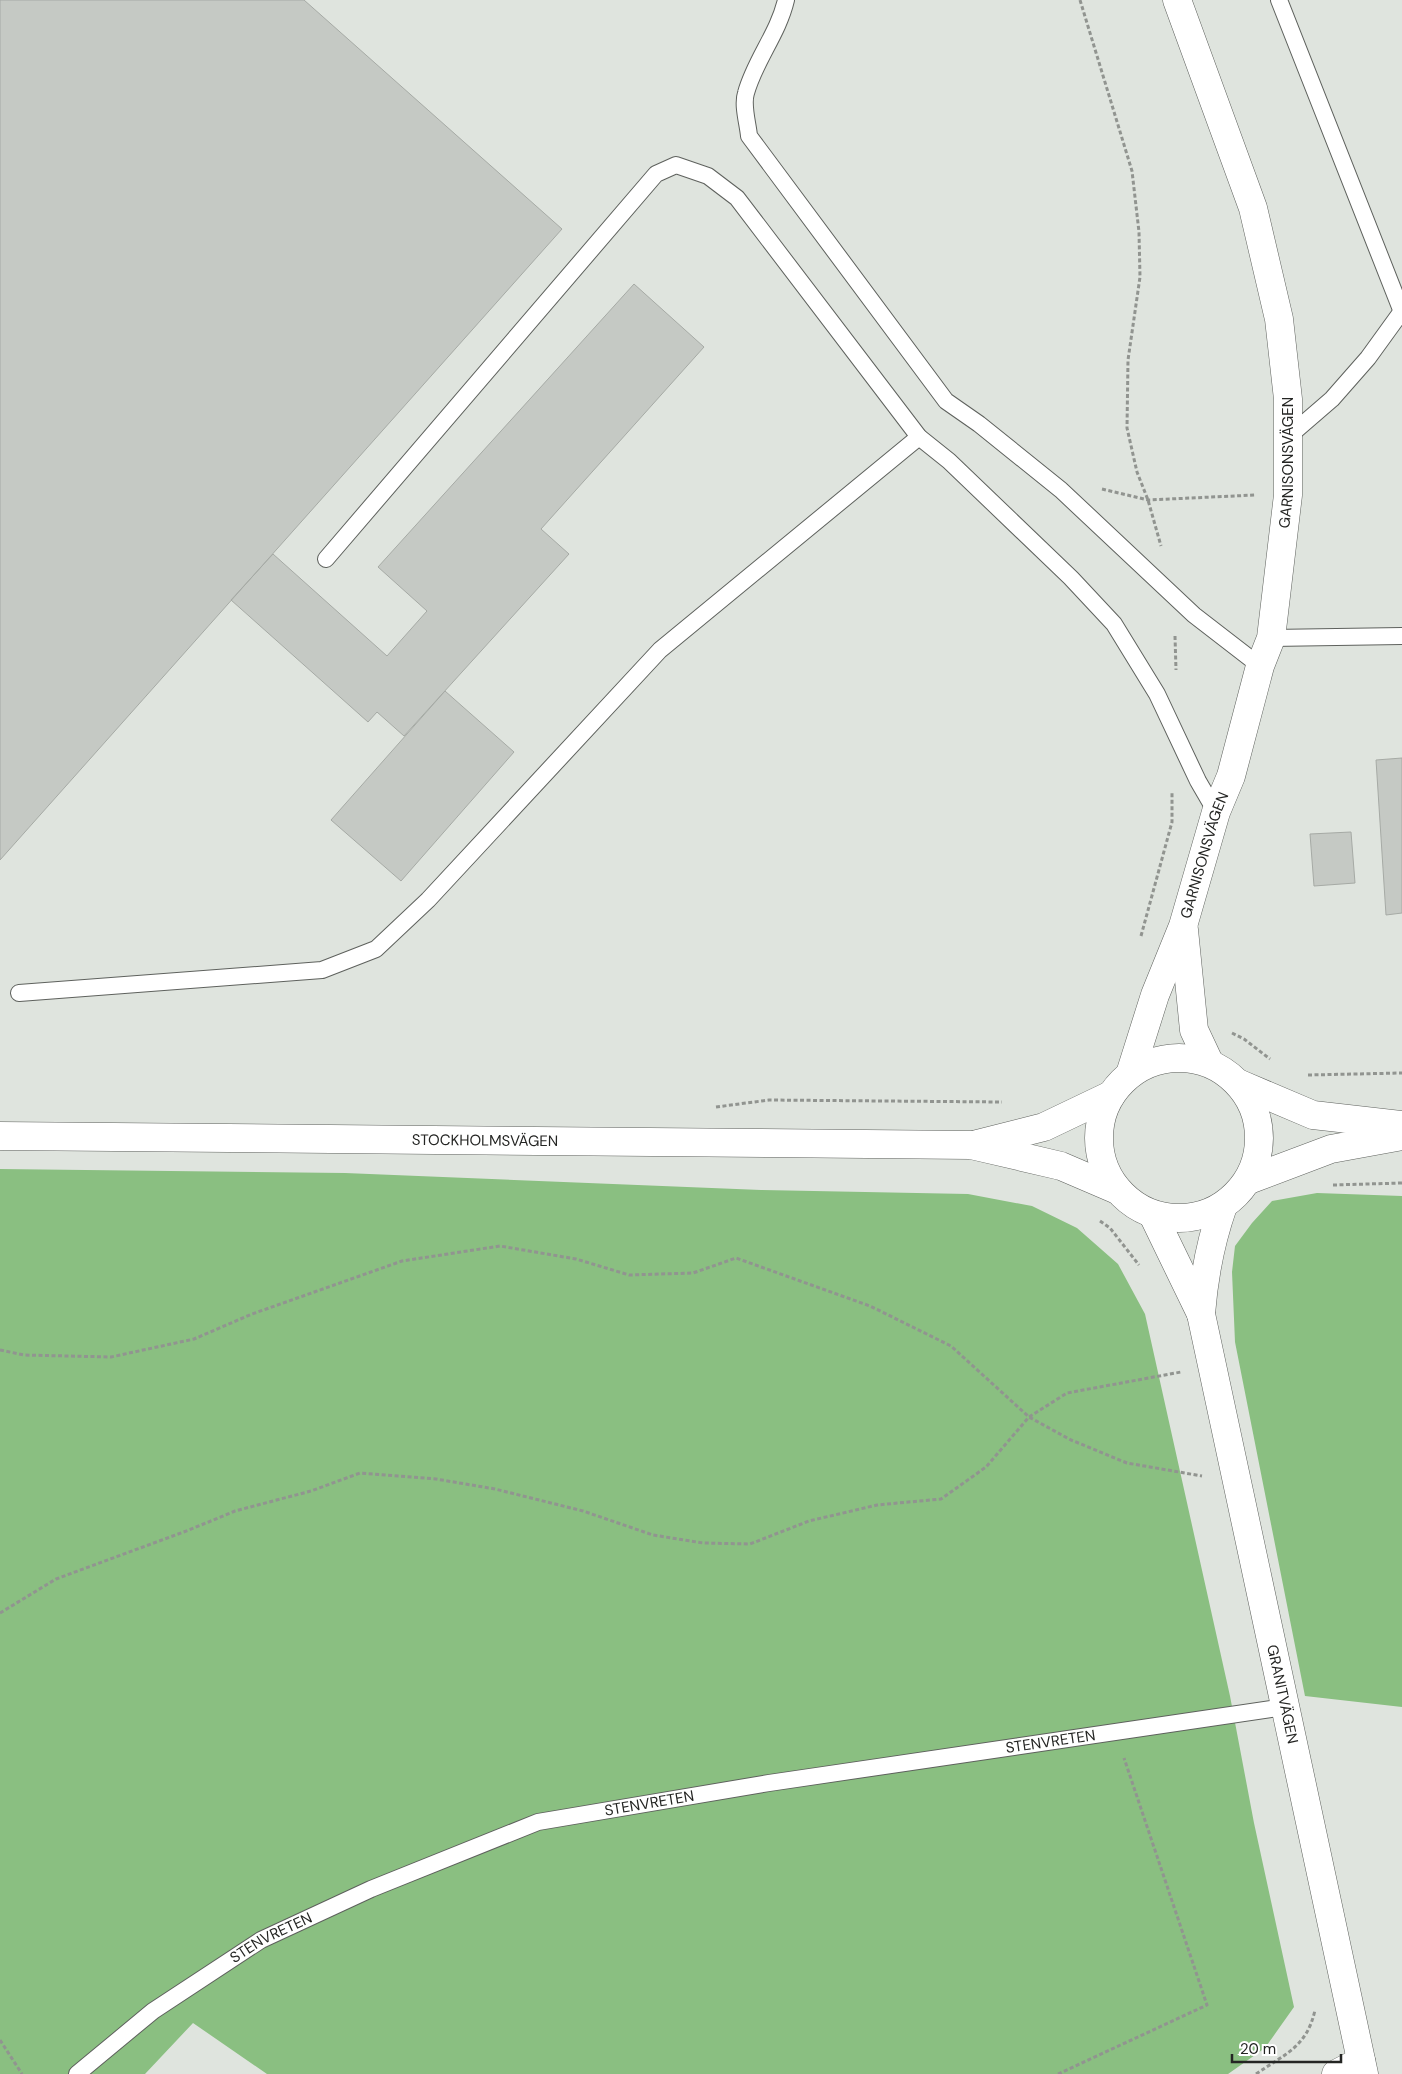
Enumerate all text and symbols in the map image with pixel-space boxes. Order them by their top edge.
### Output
street label: GARNISONSVÄGEN [1274,397,1298,529]
street label: GARNISONSVÄGEN [1176,789,1233,921]
street label: STOCKHOLMSVÄGEN [412,1130,558,1151]
street label: GRANITVÄGEN [1262,1643,1303,1746]
street label: STENVRETEN [1004,1725,1097,1758]
street label: STENVRETEN [603,1786,696,1821]
street label: STENVRETEN [226,1908,315,1968]
scale bar [1232,2032,1341,2064]
text: 20 m [1240,2039,1276,2059]

